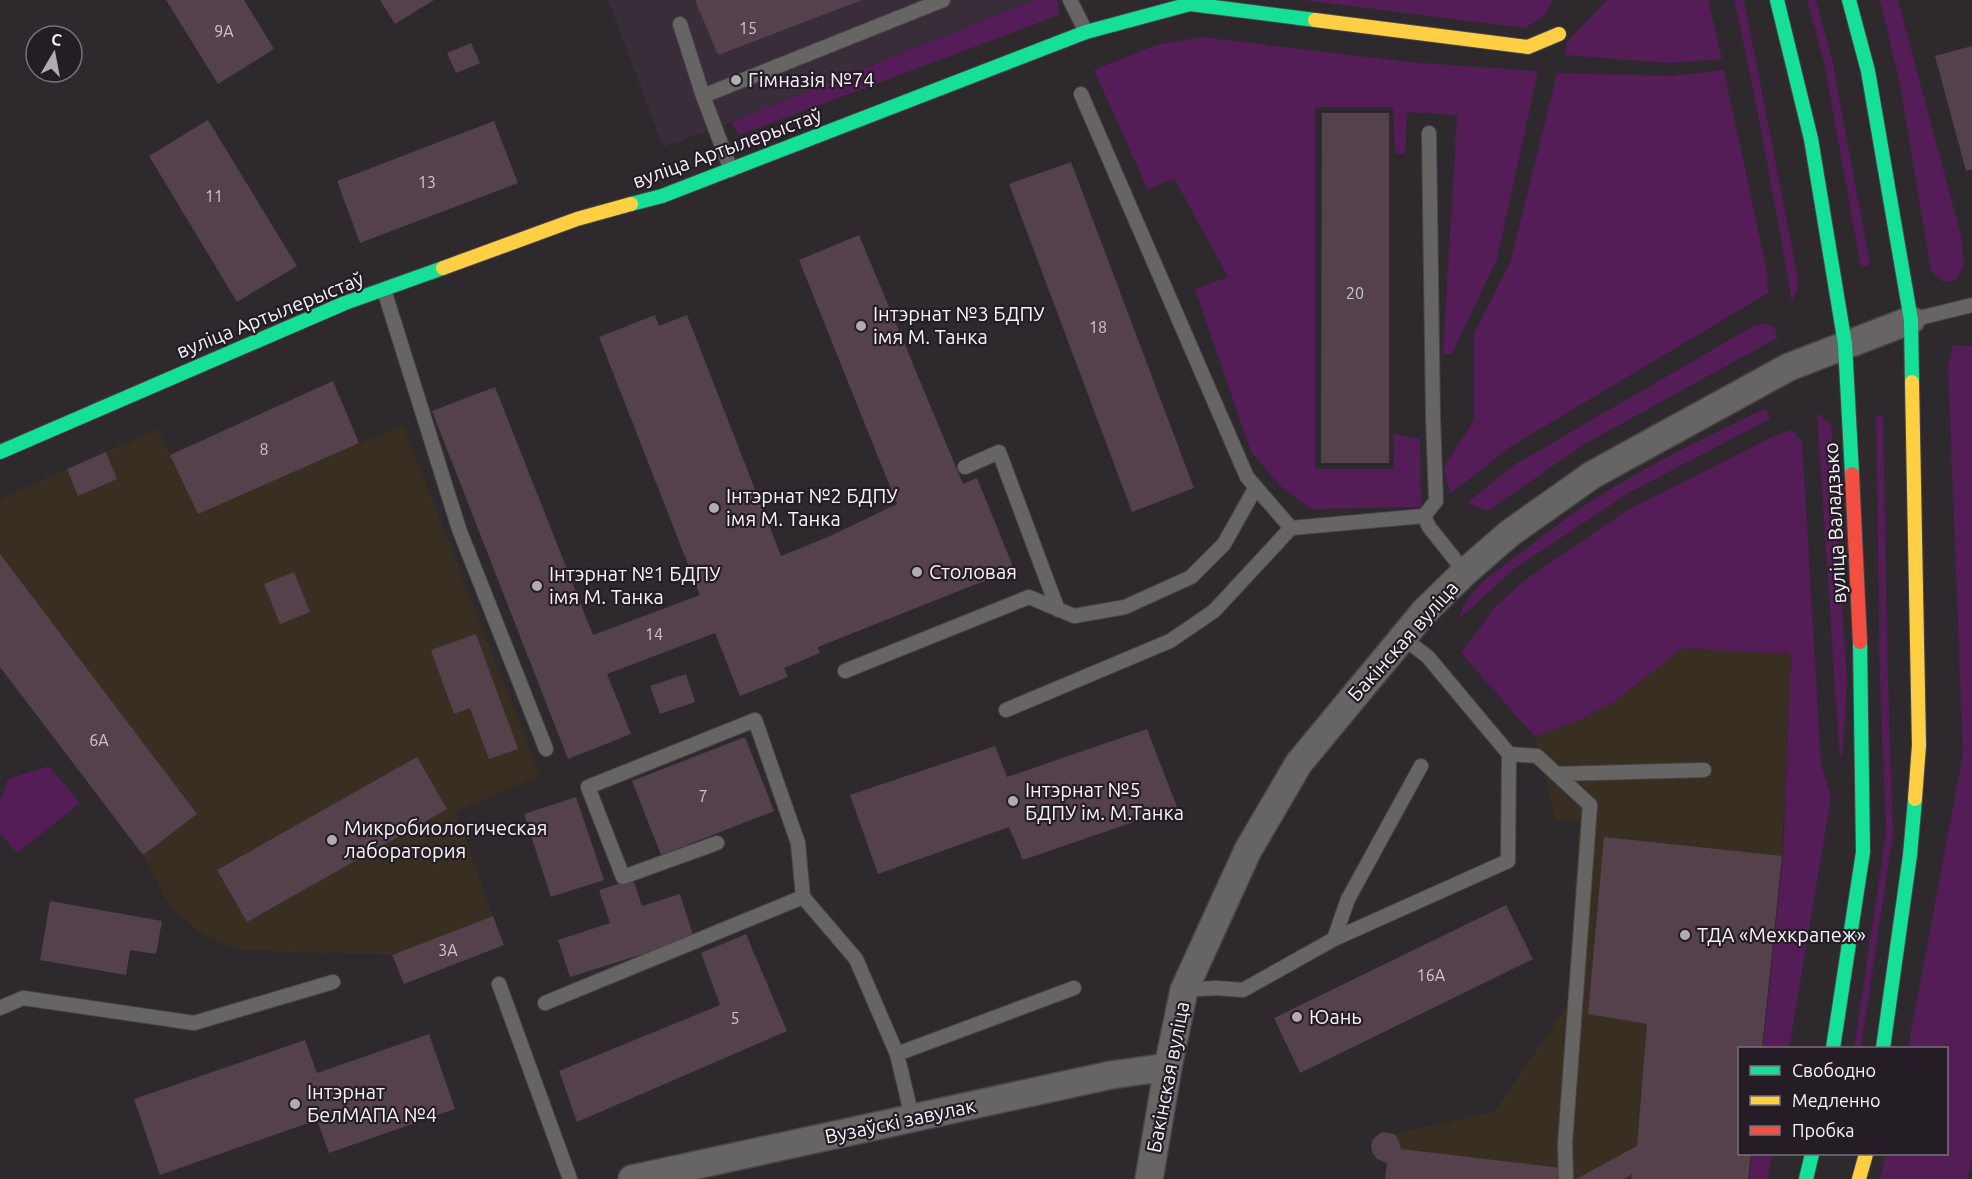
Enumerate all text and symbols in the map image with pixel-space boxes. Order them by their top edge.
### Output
house number: 15 [739,19,757,37]
house number: 9А [214,22,234,40]
north arrow [24,24,84,84]
text: С [50,29,63,49]
place label: Гімназія №74 [748,68,874,91]
marker: Гімназія №74 [729,73,743,87]
street label: вуліца Артылерыстаў [629,102,825,192]
house number: 13 [418,173,436,191]
house number: 11 [205,187,223,205]
street label: вуліца Артылерыстаў [173,266,367,363]
house number: 20 [1346,284,1364,302]
place label: Інтэрнат №3 БДПУ імя М. Танка [873,302,1045,348]
house number: 18 [1089,318,1107,336]
marker: Інтэрнат №3 БДПУ імя М. Танка [854,319,868,333]
house number: 8 [259,440,269,458]
street label: вуліца Валадзько [1819,442,1850,604]
place label: Інтэрнат №2 БДПУ імя М. Танка [726,484,898,530]
marker: Інтэрнат №2 БДПУ імя М. Танка [707,501,721,515]
place label: Столовая [929,560,1017,583]
place label: Інтэрнат №1 БДПУ імя М. Танка [549,562,721,608]
marker: Столовая [910,565,924,579]
street label: Бакінская вуліца [1343,576,1463,705]
marker: Інтэрнат №1 БДПУ імя М. Танка [530,579,544,593]
house number: 14 [645,625,663,643]
house number: 6А [89,731,109,749]
place label: Інтэрнат №5 БДПУ ім. М.Танка [1025,778,1184,824]
house number: 7 [698,787,708,805]
marker: Інтэрнат №5 БДПУ ім. М.Танка [1006,794,1020,808]
place label: Микробиологическая лаборатория [344,816,548,862]
marker: Микробиологическая лаборатория [325,833,339,847]
place label: ТДА «Мехкрапеж» [1697,923,1866,946]
marker: ТДА «Мехкрапеж» [1678,928,1692,942]
house number: 3А [438,941,458,959]
house number: 16А [1417,966,1446,984]
street label: Бакінская вуліца [1142,999,1193,1154]
place label: Юань [1309,1005,1362,1028]
house number: 5 [730,1009,740,1027]
marker: Юань [1290,1010,1304,1024]
legend [1738,1047,1948,1155]
text: Свободно [1792,1060,1876,1080]
place label: Інтэрнат БелМАПА №4 [307,1080,437,1126]
text: Медленно [1792,1090,1881,1110]
street label: Вузаўскі завулак [822,1093,977,1148]
marker: Інтэрнат БелМАПА №4 [288,1097,302,1111]
text: Пробка [1792,1120,1855,1140]

